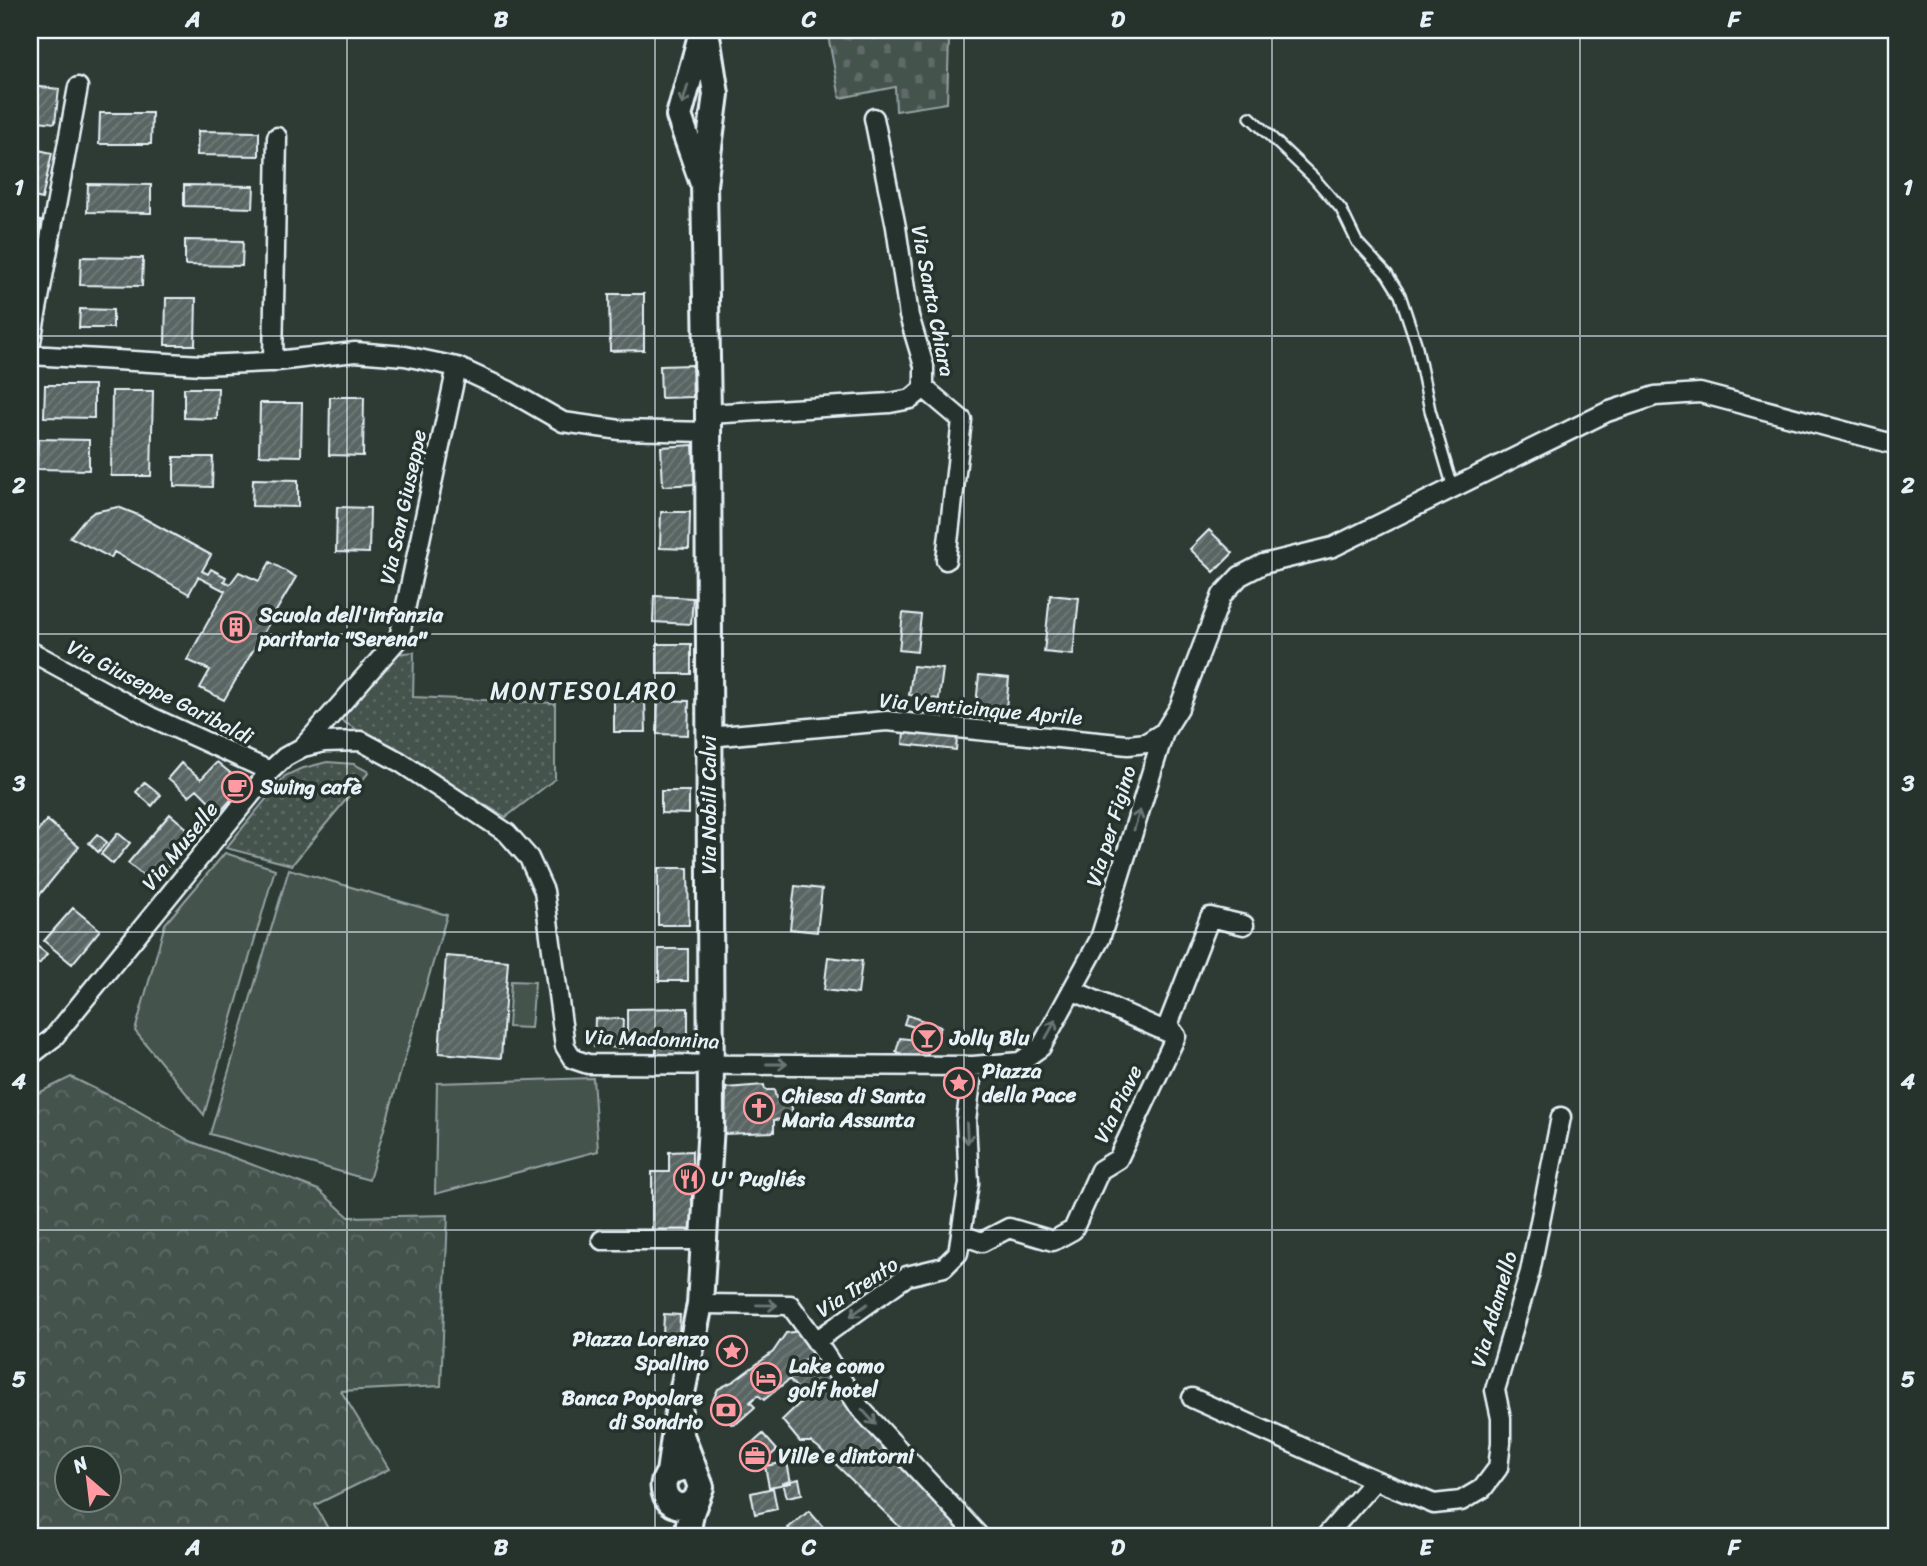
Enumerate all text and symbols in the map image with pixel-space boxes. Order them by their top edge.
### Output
text: A [184,0,201,40]
text: B [494,0,509,40]
text: C [801,0,817,40]
text: D [1111,0,1126,40]
text: E [1420,0,1435,40]
text: F [1727,0,1742,40]
one-way arrow [677,84,690,106]
text: 1 [14,167,24,208]
text: 1 [1903,167,1913,208]
street label: Via Santa Chiara [900,222,966,380]
street label: Via San Giuseppe [368,426,438,588]
text: 2 [11,465,26,506]
text: 2 [1900,465,1915,506]
place label: Scuola dell'infanzia paritaria "Serena" [257,596,444,658]
building icon: Scuola dell'infanzia paritaria "Serena" [219,610,253,644]
street label: Via Giuseppe Garibaldi [60,628,261,756]
district label: MONTESOLARO [490,670,678,712]
street label: Via Venticinque Aprile [878,681,1084,737]
street label: Via Nobili Calvi [690,734,728,875]
street label: Via per Figino [1075,761,1147,891]
text: 3 [12,763,26,804]
text: 3 [1901,763,1915,804]
place label: Swing cafè [259,768,362,806]
cafe icon: Swing cafè [220,770,254,804]
street label: Via Muselle [132,792,228,899]
one-way arrow [1131,809,1144,831]
street label: Via Madonnina [584,1018,721,1060]
place label: Jolly Blu [949,1019,1030,1057]
one-way arrow [1045,1019,1058,1040]
bar icon: Jolly Blu [910,1021,944,1055]
place label: Piazza della Pace [982,1052,1077,1114]
one-way arrow [766,1058,789,1071]
street label: Via Piave [1083,1058,1153,1150]
text: 4 [11,1061,27,1102]
text: 4 [1900,1061,1916,1102]
place icon: Piazza della Pace [942,1066,976,1100]
place label: Chiesa di Santa Maria Assunta [781,1077,926,1139]
church icon: Chiesa di Santa Maria Assunta [742,1091,776,1125]
one-way arrow [961,1122,974,1144]
place label: U' Pugliés [712,1160,805,1198]
restaurant icon: U' Pugliés [672,1162,706,1196]
street label: Via Trento [808,1246,907,1328]
street label: Via Adamello [1459,1246,1529,1372]
one-way arrow [755,1298,778,1312]
one-way arrow [850,1303,869,1317]
place label: Piazza Lorenzo Spallino [573,1320,710,1382]
place icon: Piazza Lorenzo Spallino [715,1334,749,1368]
place label: Lake como golf hotel [787,1347,885,1409]
text: 5 [12,1359,26,1400]
text: 5 [1901,1359,1915,1400]
hotel icon: Lake como golf hotel [749,1361,783,1395]
place label: Banca Popolare di Sondrio [562,1379,704,1441]
bank icon: Banca Popolare di Sondrio [709,1393,743,1427]
one-way arrow [860,1408,876,1426]
place label: Ville e dintorni [778,1437,915,1475]
office icon: Ville e dintorni [738,1439,772,1473]
north arrow [52,1444,122,1514]
text: N [66,1446,95,1483]
text: A [184,1527,201,1566]
text: B [494,1527,509,1566]
text: C [801,1527,817,1566]
text: D [1111,1527,1126,1566]
text: E [1420,1527,1435,1566]
text: F [1727,1527,1742,1566]

